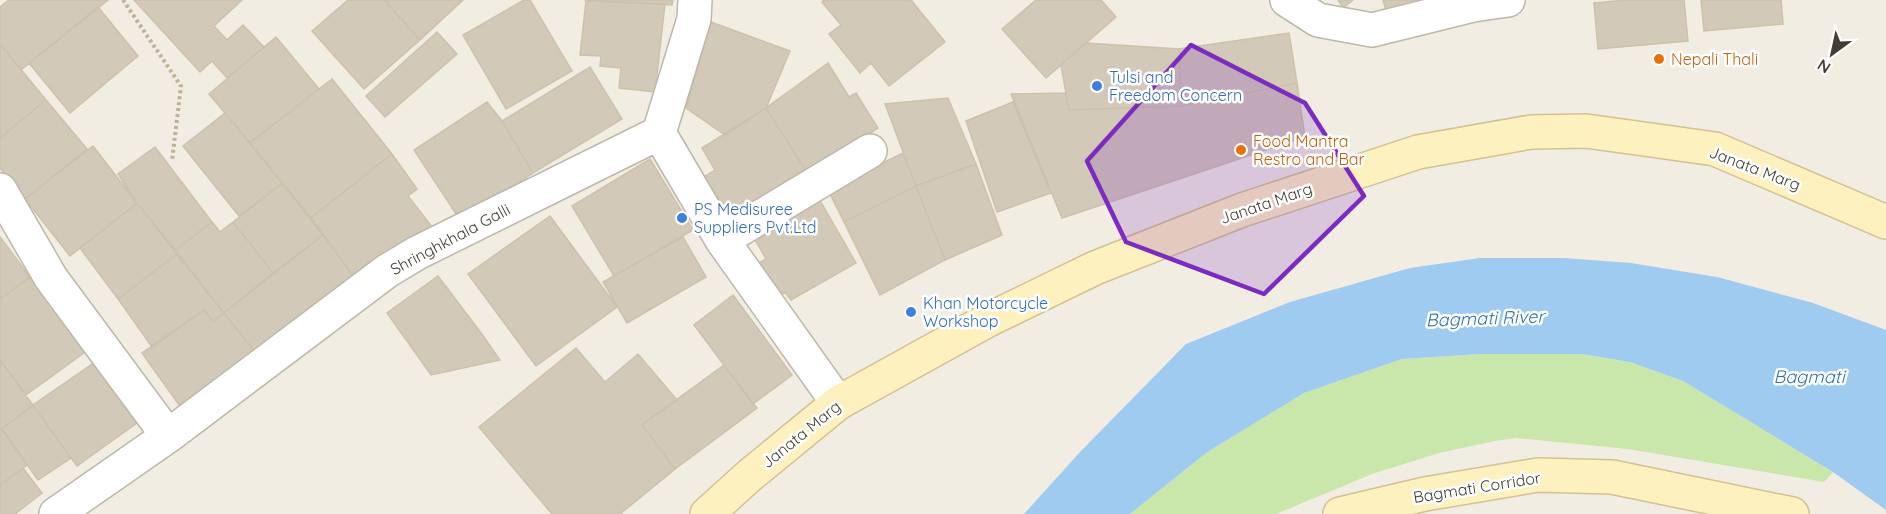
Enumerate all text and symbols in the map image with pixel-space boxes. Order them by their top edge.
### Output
north arrow [1802,24,1862,84]
place label: Nepali Thali [1671,49,1758,69]
marker: Nepali Thali [1652,52,1666,66]
text: N [1813,55,1834,78]
place label: Tulsi and Freedom Concern [1109,67,1242,105]
marker: Tulsi and Freedom Concern [1090,79,1104,93]
place label: Food Mantra Restro and Bar [1253,131,1365,169]
street label: Janata Marg [1707,141,1803,195]
marker: Food Mantra Restro and Bar [1234,143,1248,157]
street label: Janata Marg [1217,178,1315,228]
street label: Shringhkhala Galli [387,199,513,279]
place label: PS Medisuree Suppliers Pvt.Ltd [694,199,816,237]
marker: PS Medisuree Suppliers Pvt.Ltd [675,211,689,225]
place label: Khan Motorcycle Workshop [923,293,1048,331]
water label: Bagmati River [1425,304,1547,332]
marker: Khan Motorcycle Workshop [904,305,918,319]
water label: Bagmati [1773,365,1847,388]
street label: Janata Marg [757,396,845,472]
street label: Bagmati Corridor [1412,467,1542,507]

